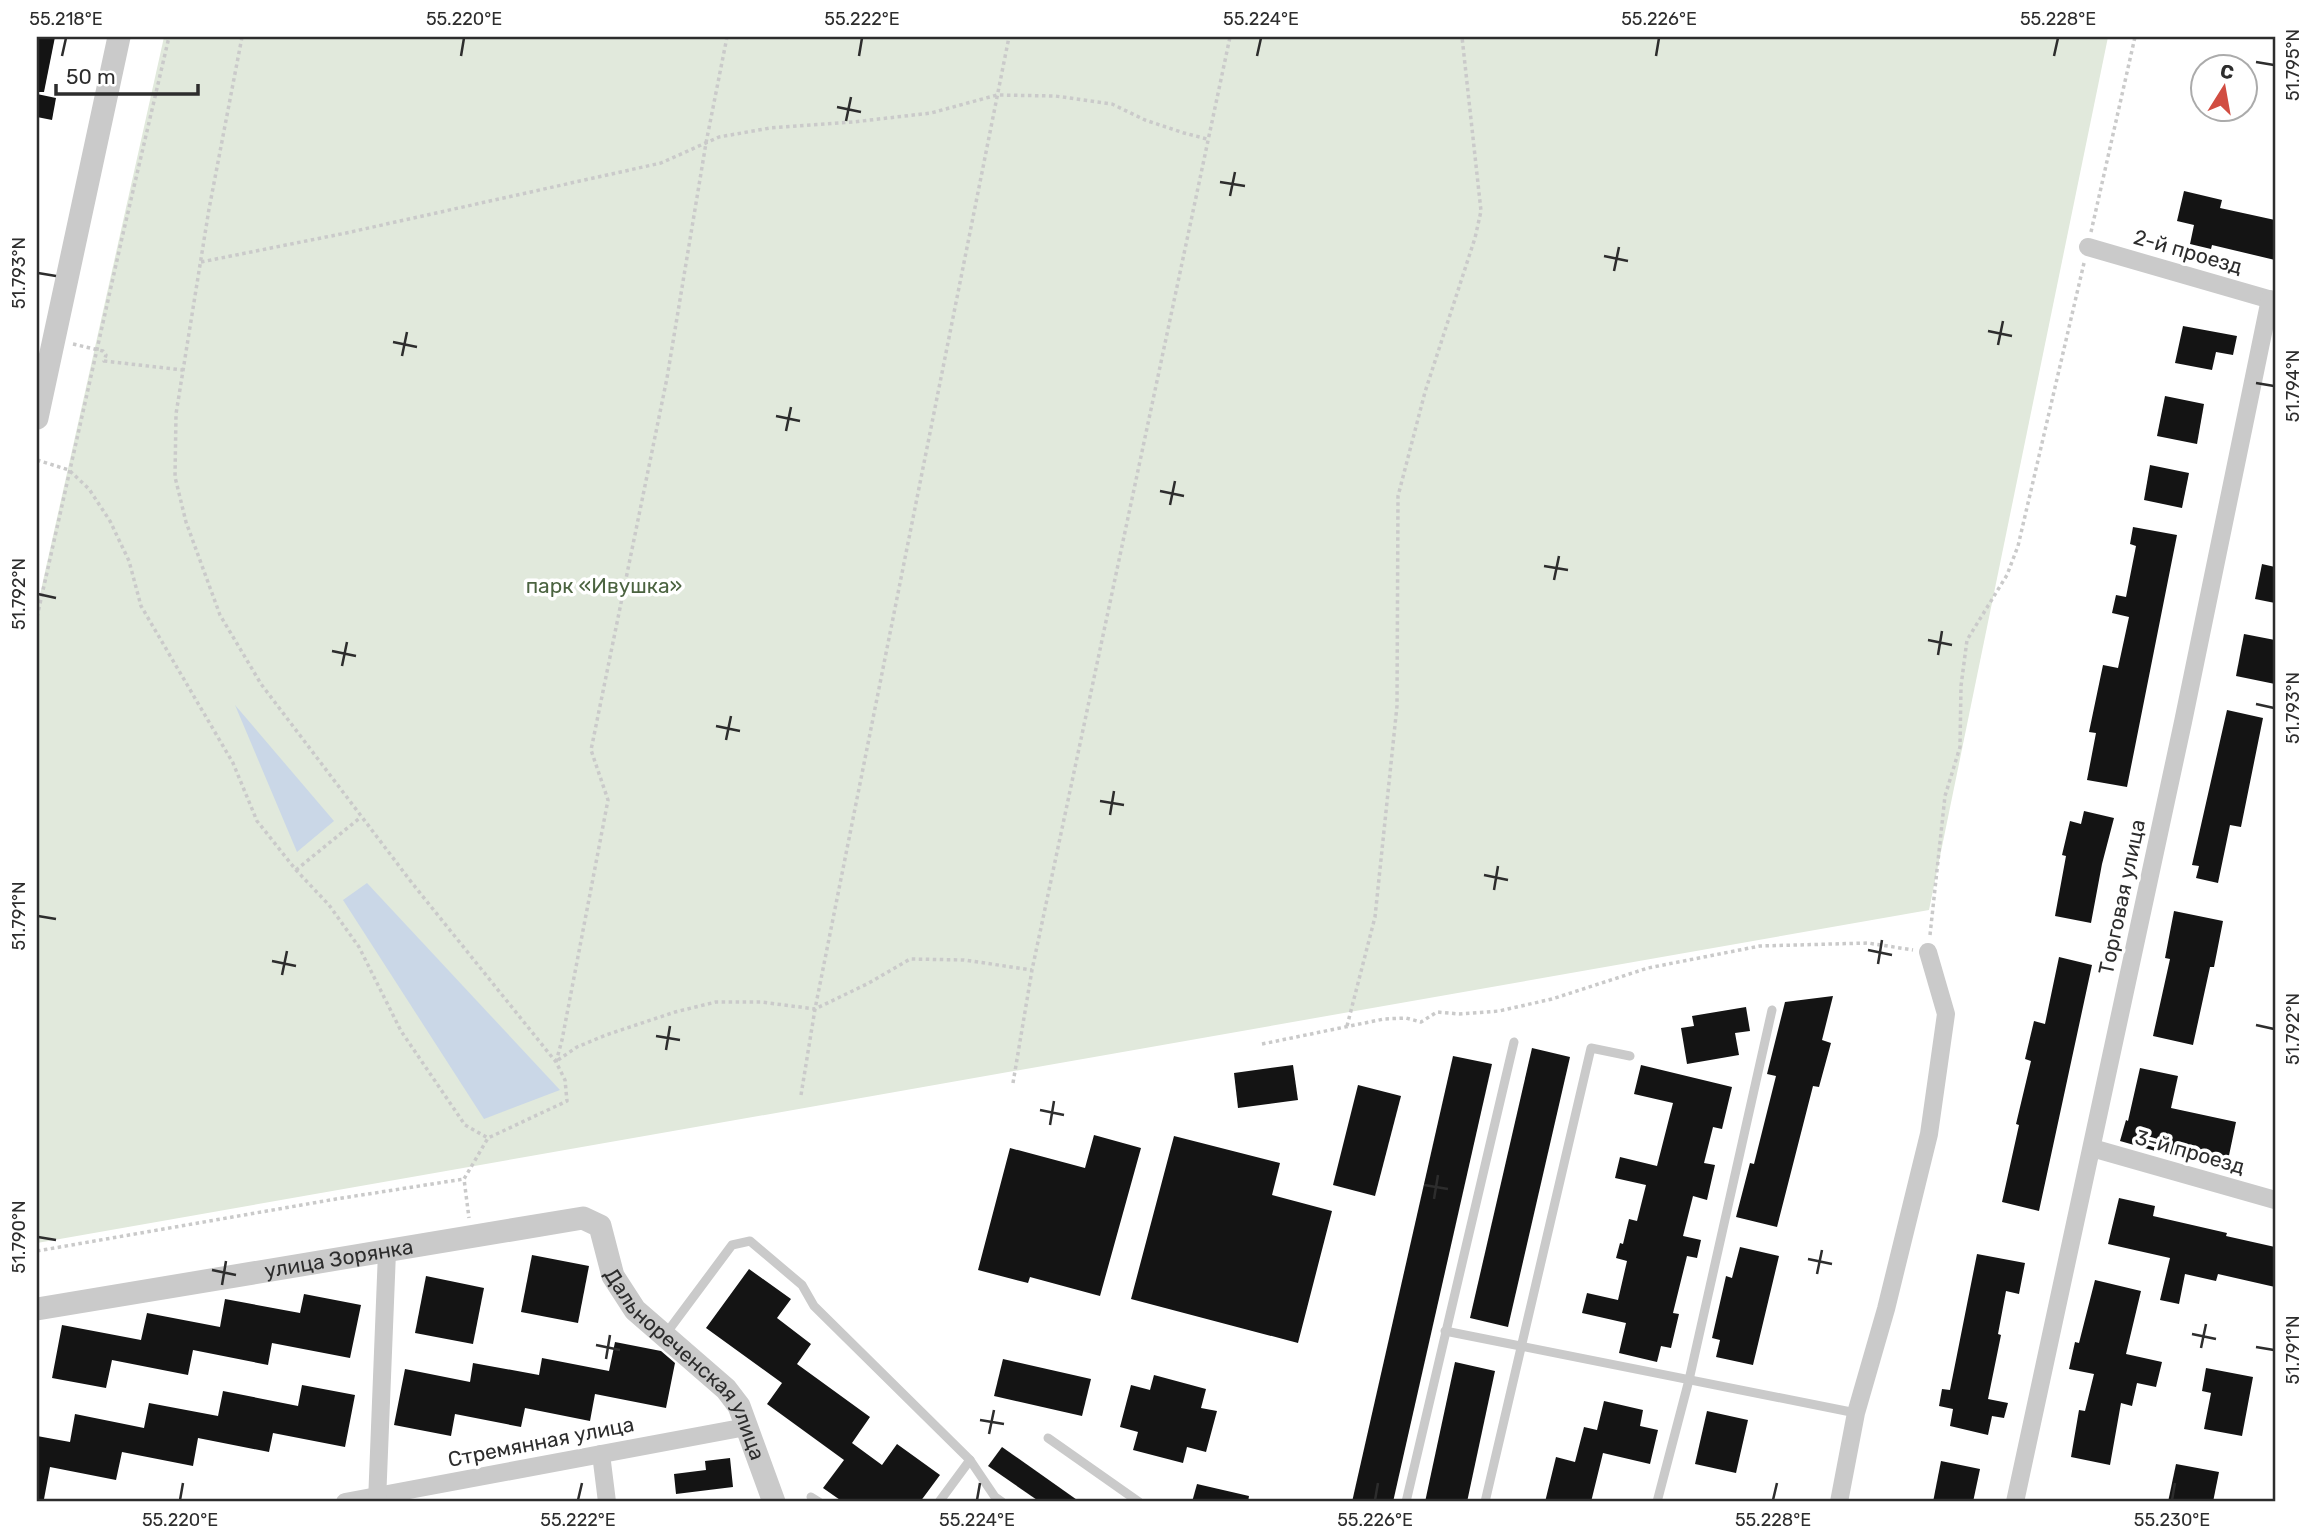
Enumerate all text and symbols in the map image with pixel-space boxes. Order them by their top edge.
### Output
text: 55.218°E [29,8,103,30]
text: 55.220°E [426,8,502,30]
text: 55.222°E [824,8,900,30]
text: 55.224°E [1223,8,1299,30]
text: 55.226°E [1621,8,1697,30]
text: 55.228°E [2020,8,2096,30]
text: 51.795°N [2282,29,2304,101]
scale bar [56,52,198,96]
north arrow [2190,52,2260,122]
text: С [2218,59,2236,84]
text: 50 m [66,64,116,89]
street label: 2-й проезд [2131,224,2245,279]
text: 51.793°N [8,237,30,309]
text: 51.794°N [2282,350,2304,422]
text: 51.792°N [8,558,30,630]
park label: парк «Ивушка» [526,573,682,598]
text: 51.793°N [2282,672,2304,744]
street label: Торговая улица [2093,817,2150,977]
text: 51.791°N [8,881,30,951]
text: 51.792°N [2282,993,2304,1065]
street label: 3-й проезд [2132,1124,2248,1179]
text: 51.790°N [8,1201,30,1273]
street label: улица Зорянка [263,1234,415,1283]
street label: Дальнореченская улица [599,1263,771,1463]
text: 51.791°N [2282,1315,2304,1385]
street label: Стремянная улица [446,1411,636,1472]
text: 55.220°E [142,1509,218,1531]
text: 55.222°E [540,1509,616,1531]
text: 55.224°E [939,1509,1015,1531]
text: 55.226°E [1337,1509,1413,1531]
text: 55.228°E [1735,1509,1811,1531]
text: 55.230°E [2134,1509,2210,1531]

